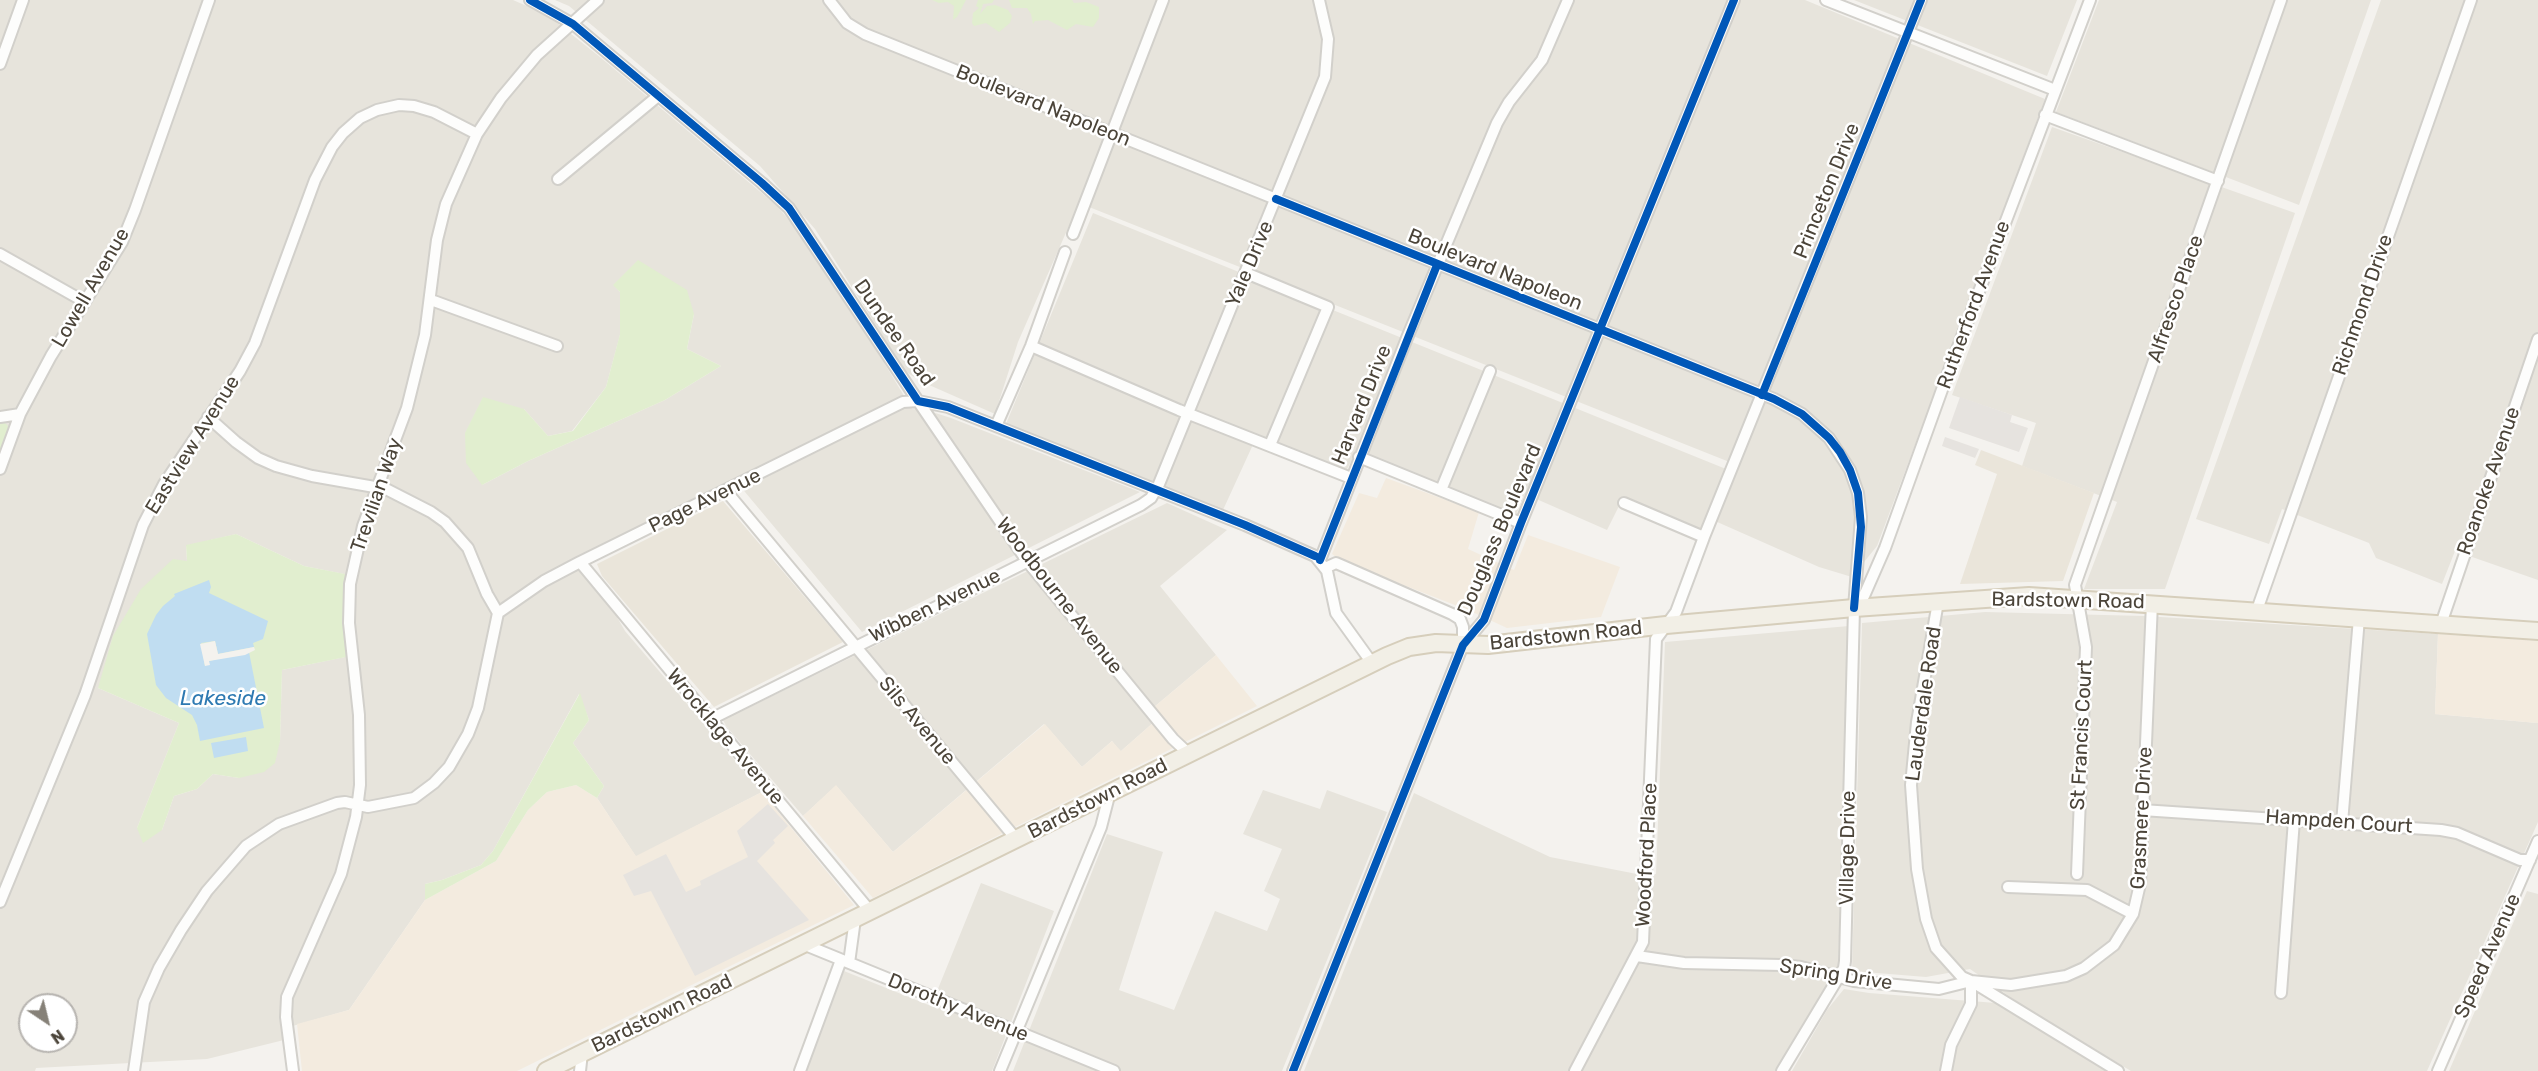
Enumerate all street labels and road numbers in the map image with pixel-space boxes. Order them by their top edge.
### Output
street label: Boulevard Napoleon [952,60,1134,152]
street label: Princeton Drive [1789,120,1865,262]
street label: Yale Drive [1221,217,1279,311]
street label: Rutherford Avenue [1932,218,2016,392]
street label: Lowell Avenue [47,224,135,352]
street label: Boulevard Napoleon [1404,224,1586,316]
street label: Richmond Drive [2328,231,2398,379]
street label: Alfresco Place [2143,232,2209,366]
street label: Dundee Road [848,275,940,391]
street label: Harvard Drive [1327,342,1397,468]
street label: Eastview Avenue [141,371,245,519]
street label: Roanoke Avenue [2452,404,2526,558]
street label: Trevilian Way [346,435,408,555]
street label: Douglass Boulevard [1453,441,1547,619]
street label: Page Avenue [645,464,765,538]
street label: Woodbourne Avenue [991,513,1127,679]
street label: Wibben Avenue [866,564,1004,648]
street label: Bardstown Road [1991,588,2145,614]
street label: Bardstown Road [1488,616,1644,656]
street label: Lauderdale Road [1901,625,1947,783]
street label: St Francis Court [2066,659,2098,811]
street label: Wrocklage Avenue [661,664,789,810]
street label: Sils Avenue [873,672,961,770]
street label: Grasmere Drive [2126,746,2158,890]
street label: Bardstown Road [1024,753,1172,845]
street label: Woodford Place [1631,782,1663,928]
street label: Village Drive [1835,790,1861,906]
street label: Hampden Court [2265,805,2413,839]
street label: Speed Avenue [2450,890,2526,1022]
street label: Spring Drive [1778,954,1894,996]
street label: Dorothy Avenue [884,969,1032,1047]
street label: Bardstown Road [588,970,736,1058]

